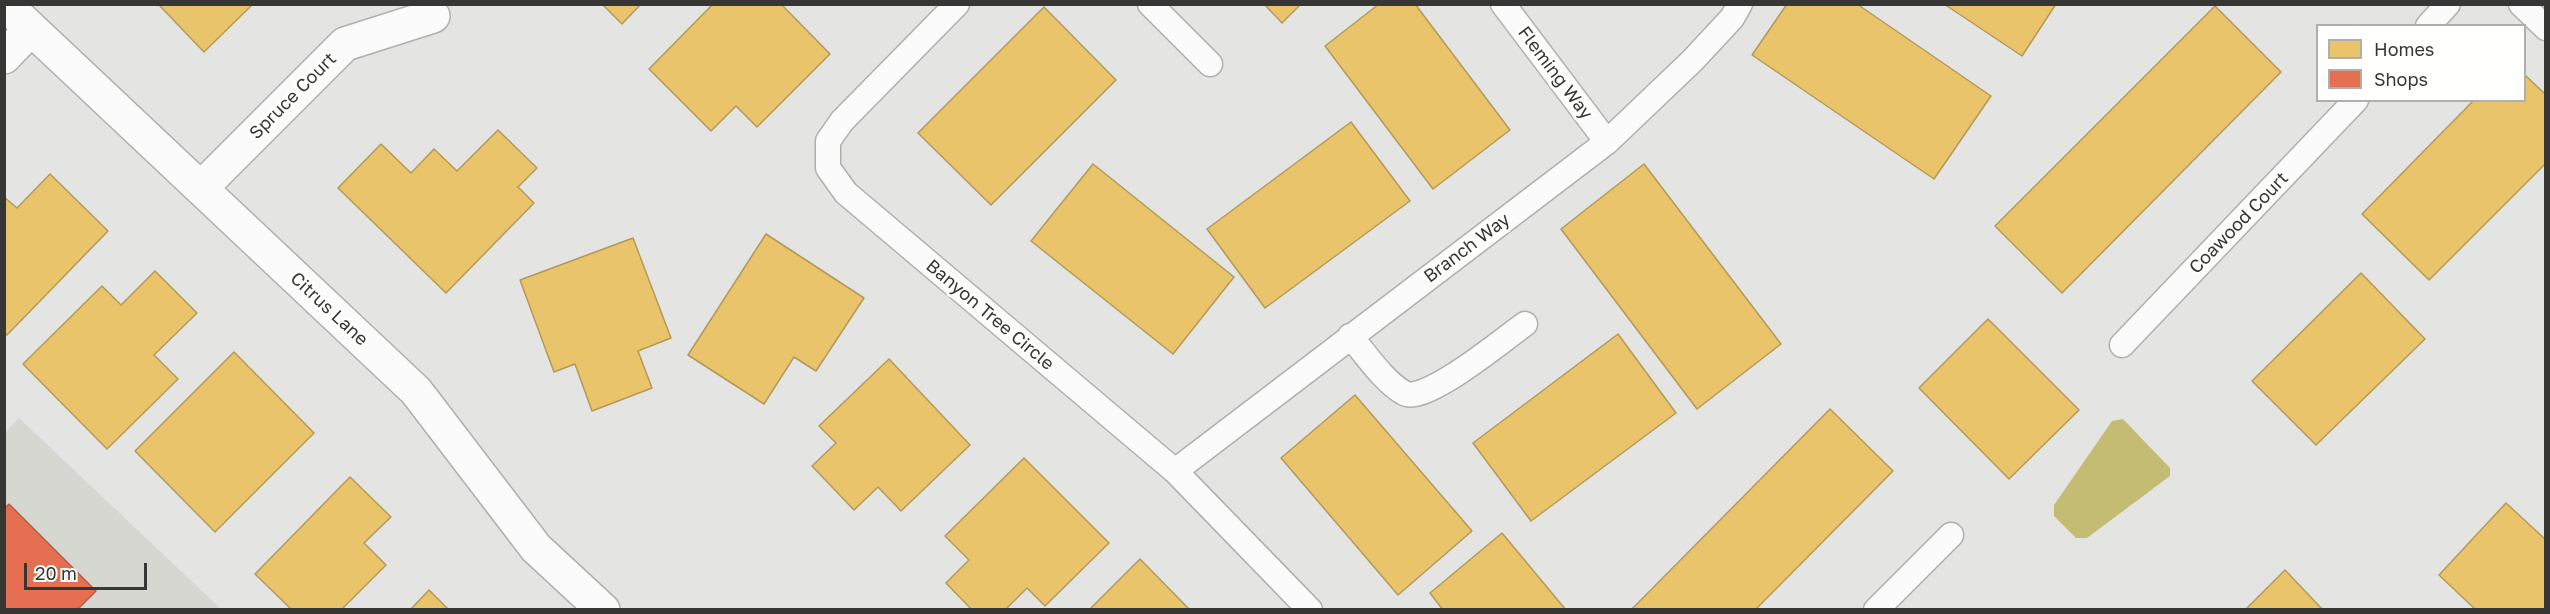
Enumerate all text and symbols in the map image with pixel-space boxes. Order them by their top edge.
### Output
street label: Fleming Way [1513,22,1597,124]
legend [2316,24,2526,102]
text: Homes [2374,38,2434,60]
street label: Spruce Court [245,48,341,144]
text: Shops [2374,68,2428,90]
street label: Coawood Court [2185,168,2293,278]
street label: Branch Way [1420,209,1514,287]
street label: Banyon Tree Circle [922,255,1058,375]
street label: Citrus Lane [286,268,372,350]
scale bar [27,551,150,589]
text: 20 m [35,562,77,584]

